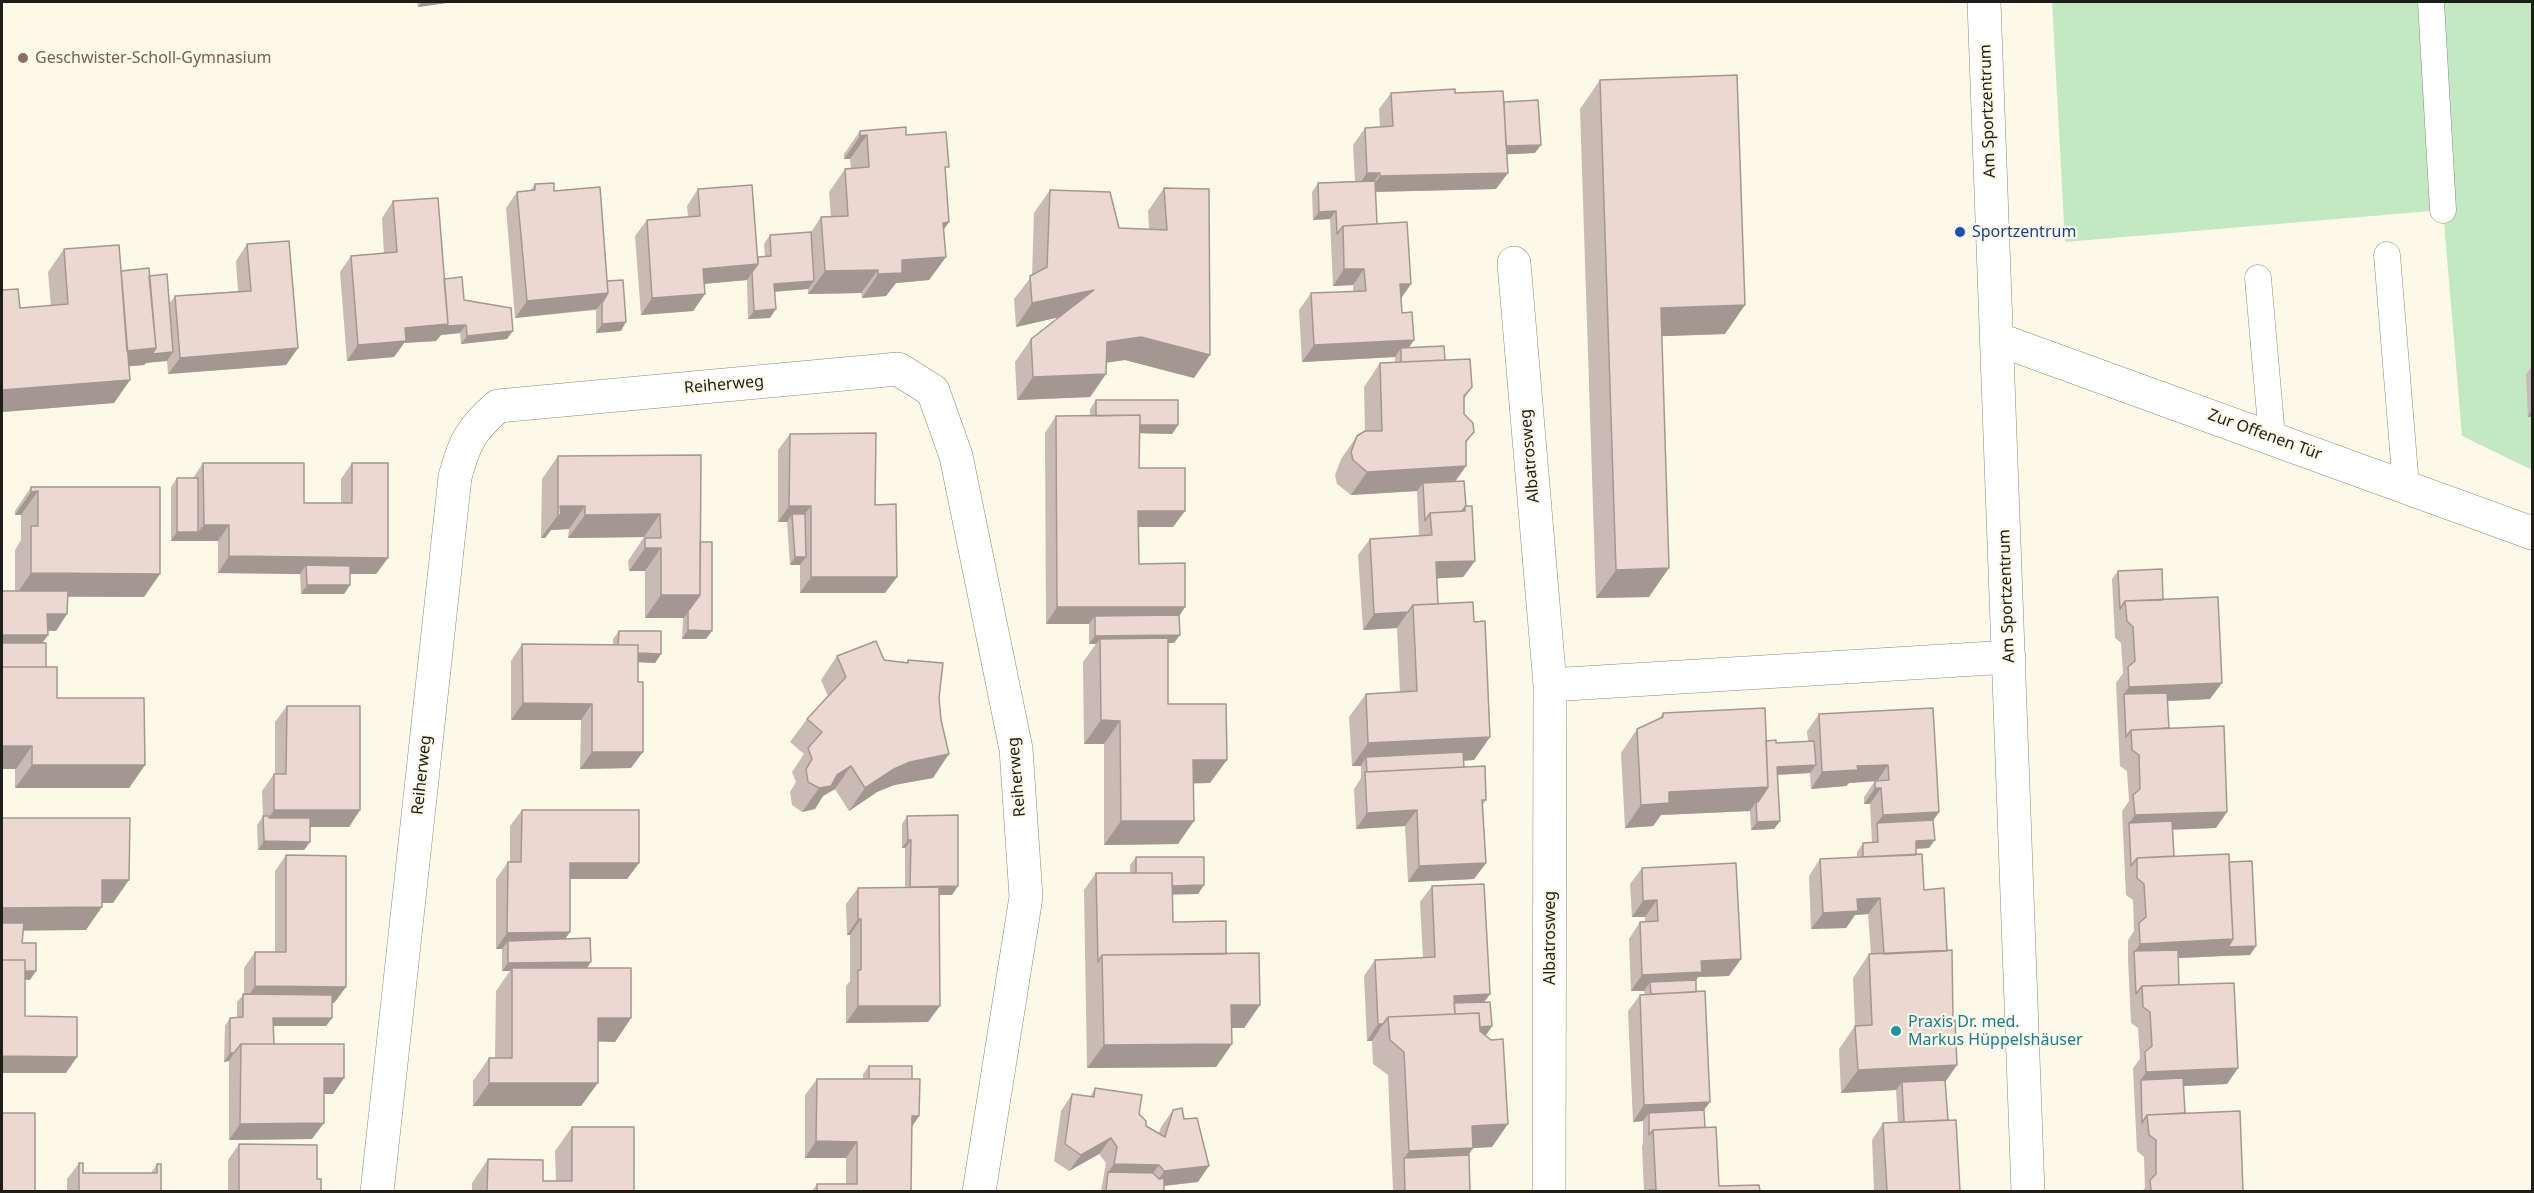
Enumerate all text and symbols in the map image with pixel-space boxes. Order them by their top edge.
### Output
street label: Am Sportzentrum [1976,44,2000,178]
place label: Geschwister-Scholl-Gymnasium [35,48,272,68]
marker: Geschwister-Scholl-Gymnasium [16,51,30,65]
place label: Sportzentrum [1972,222,2076,242]
marker: Sportzentrum [1953,225,1967,239]
street label: Reiherweg [683,372,765,398]
street label: Zur Offenen Tür [2205,405,2325,465]
street label: Albatrosweg [1516,408,1544,504]
street label: Am Sportzentrum [1995,529,2019,663]
street label: Reiherweg [408,734,436,816]
street label: Reiherweg [1004,736,1030,818]
street label: Albatrosweg [1540,891,1560,985]
place label: Praxis Dr. med. Markus Hüppelshäuser [1908,1012,2083,1050]
marker: Praxis Dr. med. Markus Hüppelshäuser [1889,1024,1903,1038]

